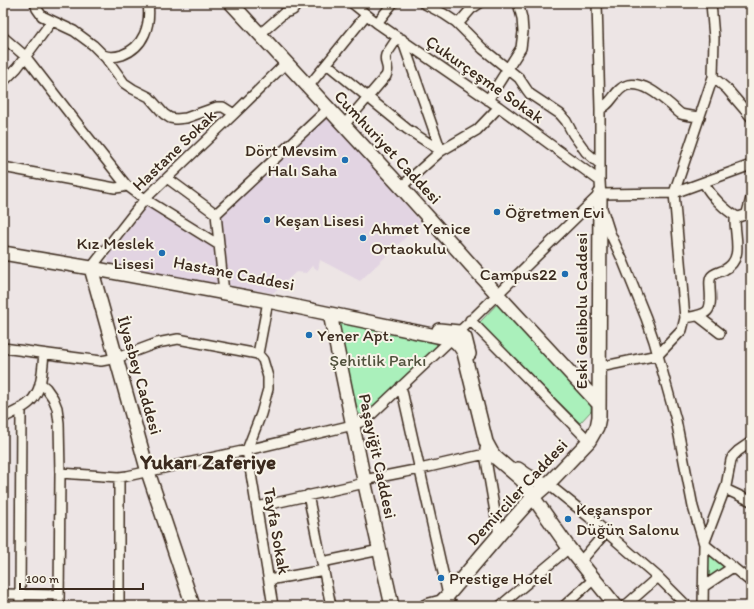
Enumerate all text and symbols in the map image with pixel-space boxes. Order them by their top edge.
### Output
street label: Çukurçeşme Sokak [422,31,548,127]
street label: Cumhuriyet Caddesi [330,86,446,208]
street label: Hastane Sokak [128,105,220,195]
place label: Dört Mevsim Halı Saha [245,140,337,180]
marker: Dört Mevsim Halı Saha [340,155,350,165]
place label: Öğretmen Evi [505,202,605,222]
marker: Öğretmen Evi [492,207,502,217]
place label: Keşan Lisesi [275,210,364,230]
marker: Keşan Lisesi [262,215,272,225]
place label: Ahmet Yenice Ortaokulu [371,218,471,258]
place label: Kız Meslek Lisesi [77,233,154,273]
marker: Ahmet Yenice Ortaokulu [358,233,368,243]
street label: Eski Gelibolu Caddesi [571,233,591,389]
marker: Kız Meslek Lisesi [157,248,167,258]
street label: Hastane Caddesi [172,251,296,295]
place label: Campus22 [480,264,557,284]
marker: Campus22 [560,269,570,279]
street label: İlyasbey Caddesi [113,313,167,437]
place label: Yener Apt. [317,325,393,345]
marker: Yener Apt. [304,330,314,340]
park label: Şehitlik Parkı [330,350,426,370]
street label: Paşayiğit Caddesi [355,392,401,520]
street label: Demirciler Caddesi [463,435,571,549]
district label: Yukarı Zaferiye [139,449,276,475]
street label: Tayfa Sokak [260,486,295,576]
place label: Keşanspor Düğün Salonu [576,499,680,539]
marker: Keşanspor Düğün Salonu [563,514,573,524]
scale bar [20,565,143,591]
place label: Prestige Hotel [449,568,553,588]
text: 100 m [26,572,59,586]
marker: Prestige Hotel [436,573,446,583]

